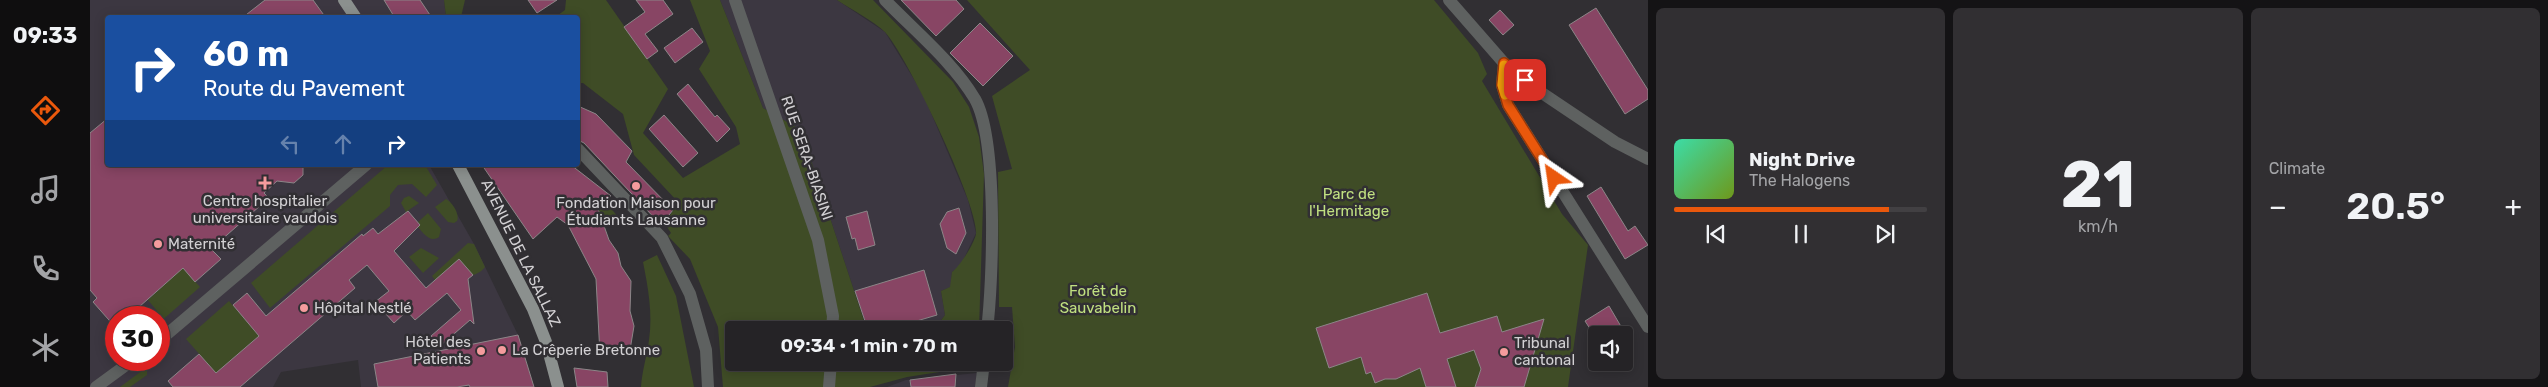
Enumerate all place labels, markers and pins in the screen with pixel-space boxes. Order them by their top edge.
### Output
pin [1504,59,1546,101]
marker: Centre hospitalier universitaire vaudois [258,176,272,190]
marker: Fondation Maison pour Étudiants Lausanne [630,180,642,192]
place label: Centre hospitalier universitaire vaudois [193,192,337,227]
place label: Fondation Maison pour Étudiants Lausanne [556,194,716,229]
place label: Maternité [168,235,235,253]
marker: Maternité [152,238,164,250]
place label: Hôpital Nestlé [314,299,412,317]
marker: Hôpital Nestlé [298,302,310,314]
place label: Hôtel des Patients [405,333,471,368]
place label: Tribunal cantonal [1514,334,1575,369]
place label: La Crêperie Bretonne [512,341,660,359]
marker: La Crêperie Bretonne [496,344,508,356]
marker: Hôtel des Patients [475,345,487,357]
marker: Tribunal cantonal [1498,346,1510,358]

